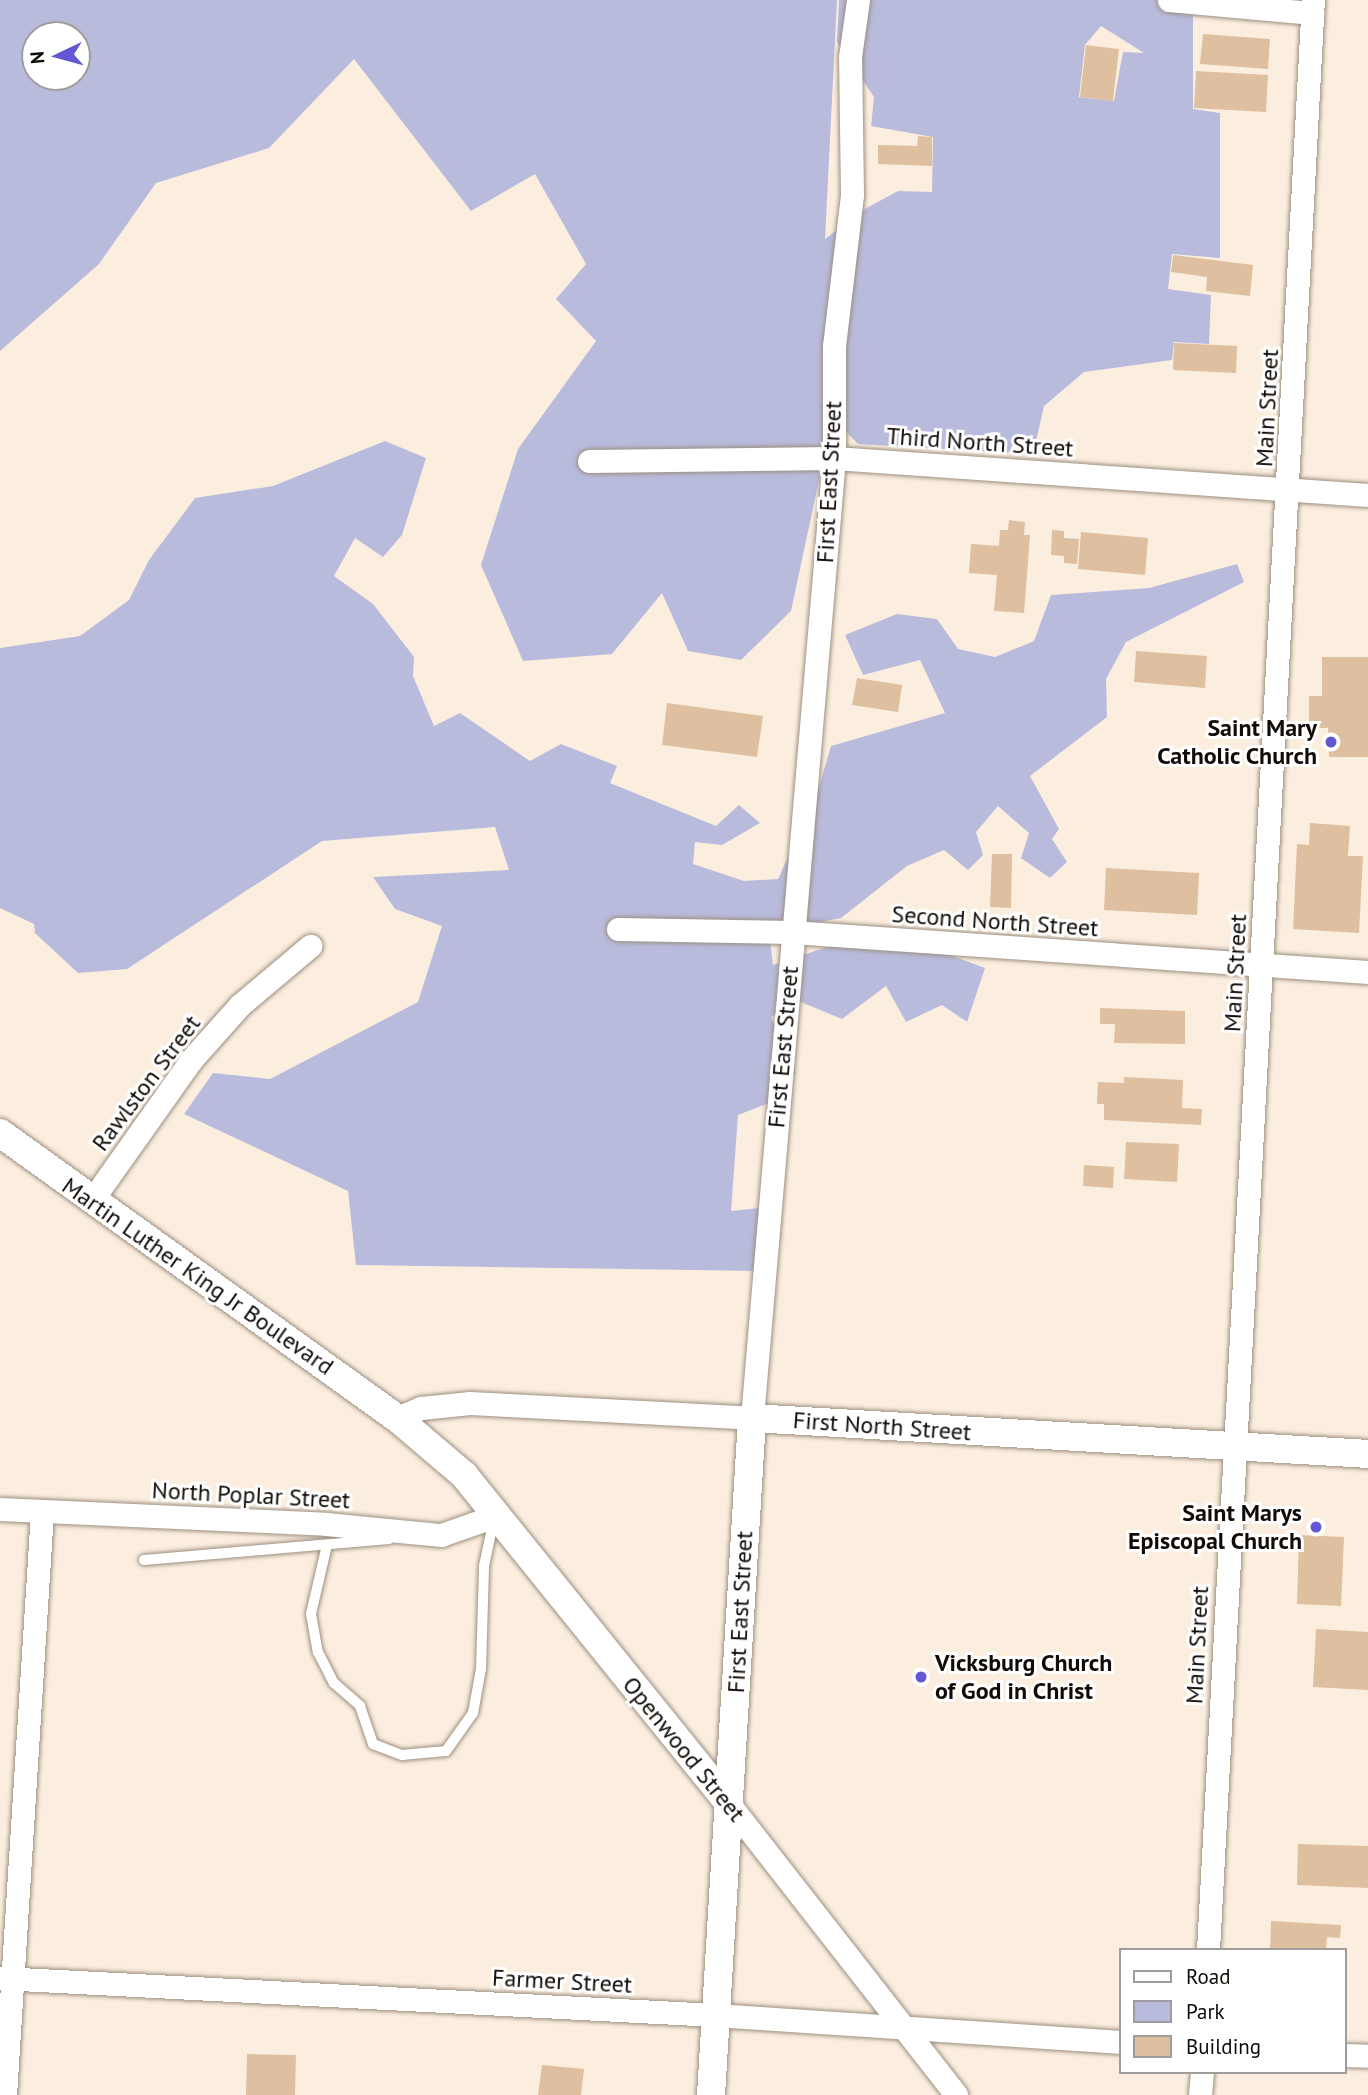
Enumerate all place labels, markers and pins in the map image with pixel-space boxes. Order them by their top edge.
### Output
place label: Saint Mary Catholic Church [1156,714,1317,770]
marker: Saint Mary Catholic Church [1323,734,1339,750]
place label: Saint Marys Episcopal Church [1128,1499,1302,1555]
marker: Saint Marys Episcopal Church [1308,1519,1324,1535]
place label: Vicksburg Church of God in Christ [935,1649,1113,1705]
marker: Vicksburg Church of God in Christ [913,1669,929,1685]

